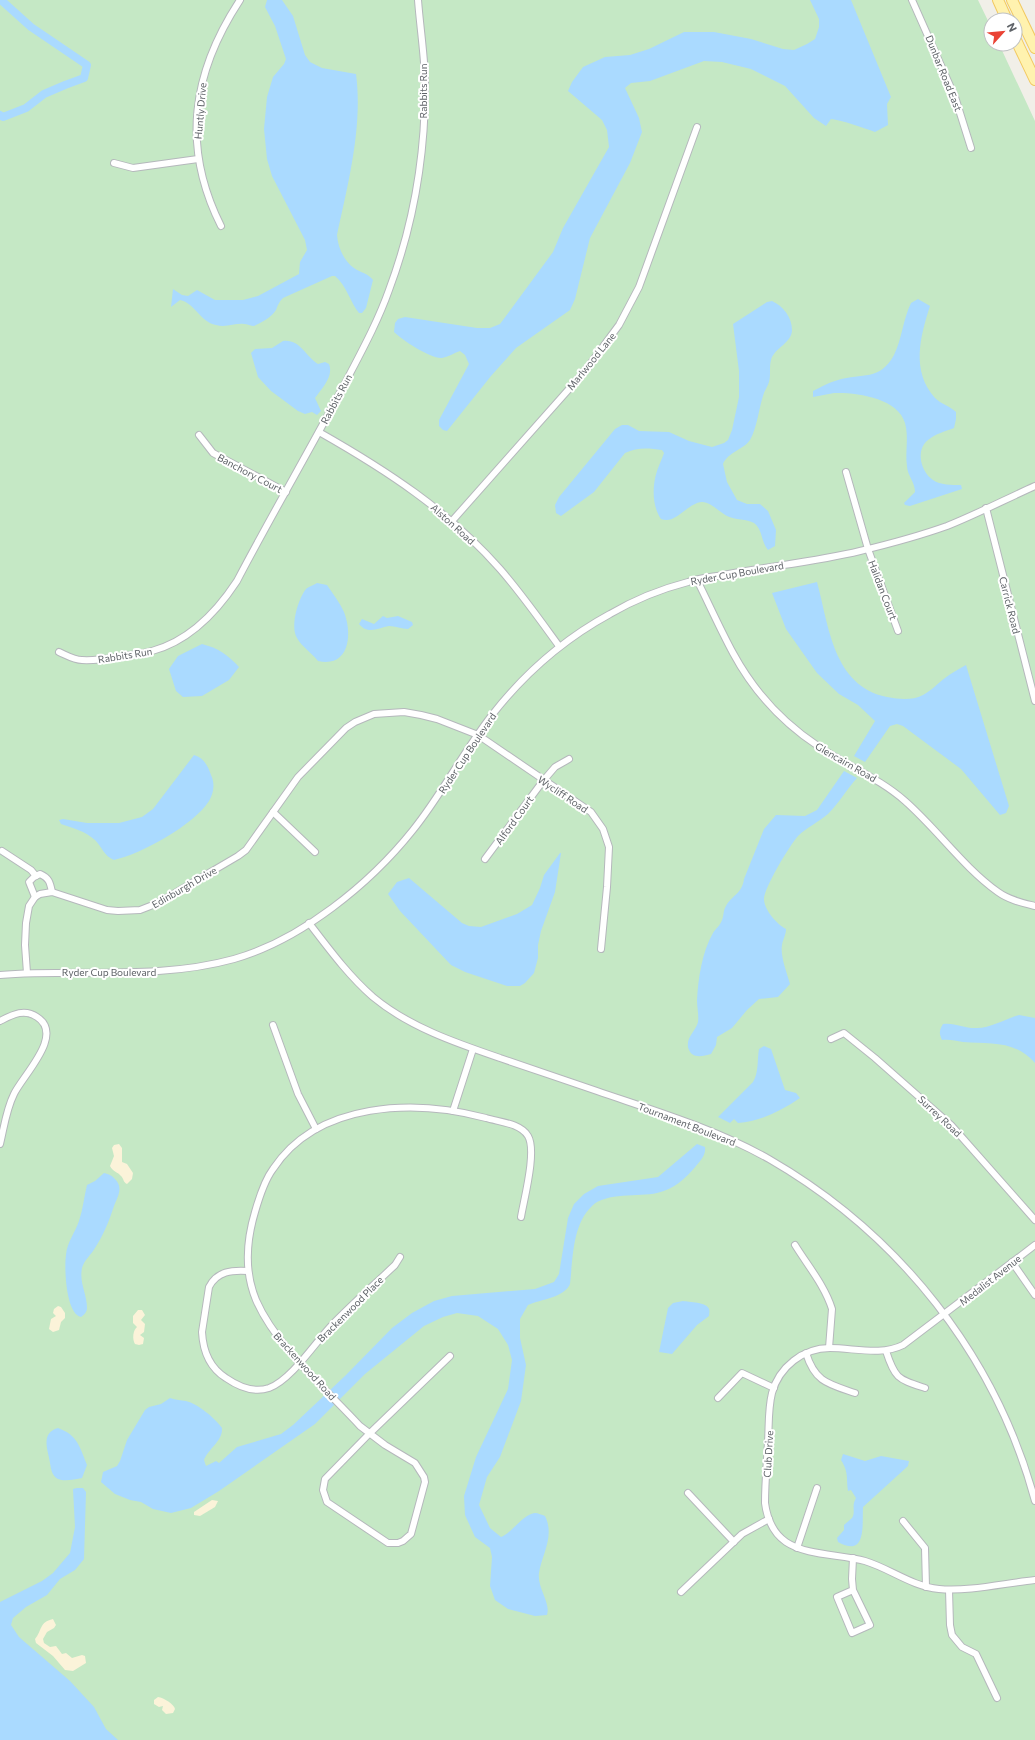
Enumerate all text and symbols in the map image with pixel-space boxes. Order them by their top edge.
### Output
north arrow [983,12,1023,52]
text: N [1005,21,1020,34]
street label: Dunbar Road East [923,33,965,113]
street label: Rabbits Run [417,64,429,118]
street label: Huntly Drive [192,82,208,140]
street label: Marlwood Lane [564,330,618,392]
street label: Rabbits Run [318,372,354,426]
street label: Banchory Court [216,451,284,495]
street label: Alston Road [429,501,478,547]
street label: Halidan Court [866,558,900,622]
street label: Ryder Cup Boulevard [689,559,785,587]
street label: Carrick Road [997,575,1023,635]
street label: Rabbits Run [97,645,153,665]
street label: Ryder Cup Boulevard [436,710,499,796]
street label: Glencairn Road [813,740,879,784]
street label: Wycliff Road [536,773,591,815]
street label: Alford Court [492,793,536,847]
street label: Edinburgh Drive [150,864,218,910]
street label: Ryder Cup Boulevard [62,966,156,978]
street label: Surrey Road [916,1093,964,1139]
street label: Tournament Boulevard [637,1100,738,1148]
street label: Medalist Avenue [957,1252,1023,1308]
street label: Brackenwood Place [315,1274,385,1344]
street label: Brackenwood Road [271,1329,339,1403]
street label: Club Drive [761,1430,775,1478]

